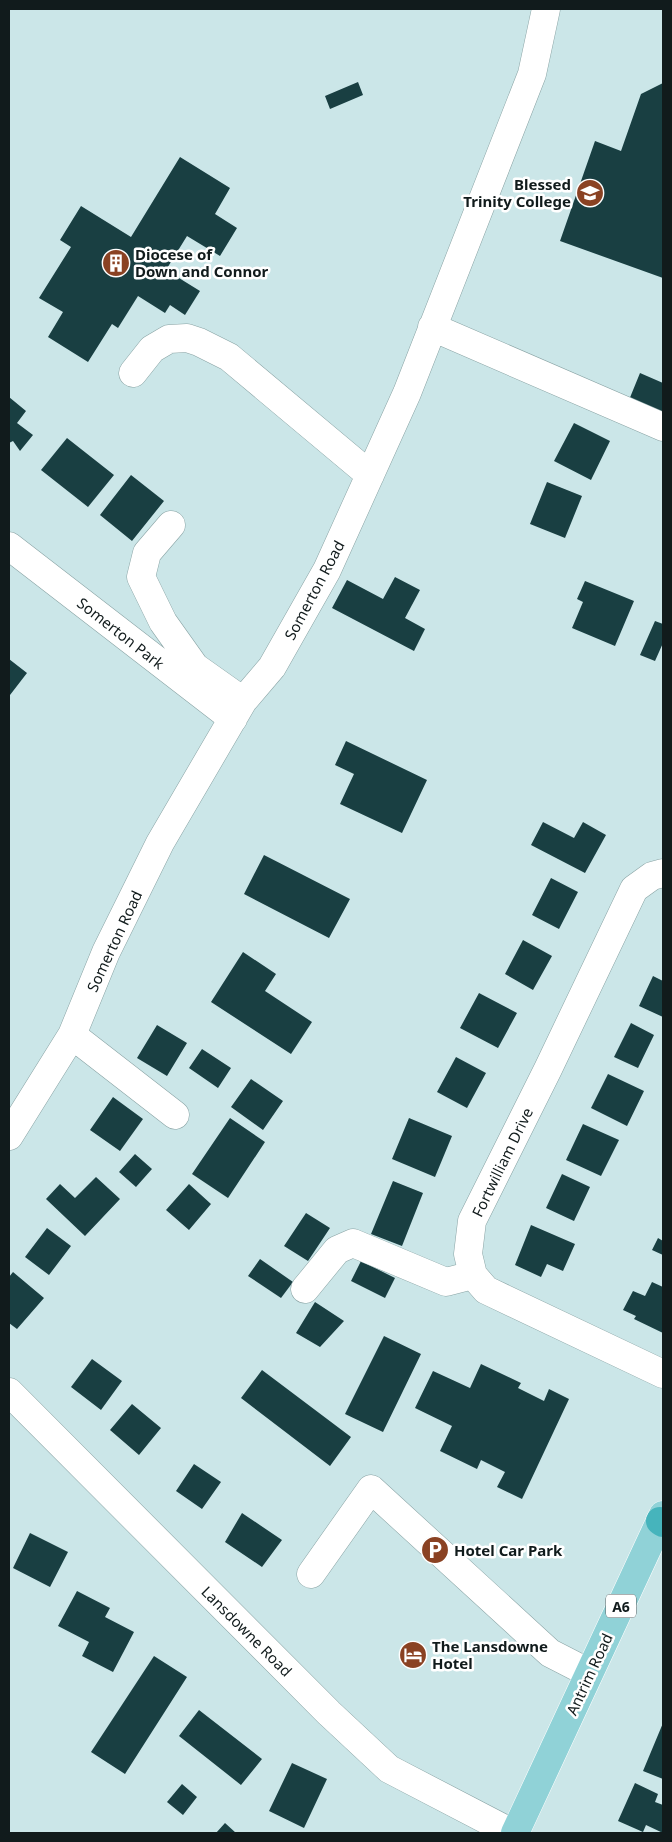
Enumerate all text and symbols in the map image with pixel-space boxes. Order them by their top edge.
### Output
place label: Blessed Trinity College [463,174,571,211]
school or university icon: Blessed Trinity College [575,178,605,208]
place label: Diocese of Down and Connor [135,244,269,281]
building icon: Diocese of Down and Connor [101,248,131,278]
street label: Somerton Road [279,537,349,643]
street label: Somerton Park [73,593,169,673]
street label: Somerton Road [82,887,146,995]
street label: Fortwilliam Drive [467,1104,537,1220]
parking icon: Hotel Car Park [420,1535,450,1565]
place label: Hotel Car Park [454,1540,563,1560]
street label: Lansdowne Road [197,1581,297,1681]
road number: A6 [606,1594,636,1618]
street label: Antrim Road [561,1630,617,1718]
place label: The Lansdowne Hotel [432,1636,548,1673]
hotel icon: The Lansdowne Hotel [398,1640,428,1670]

